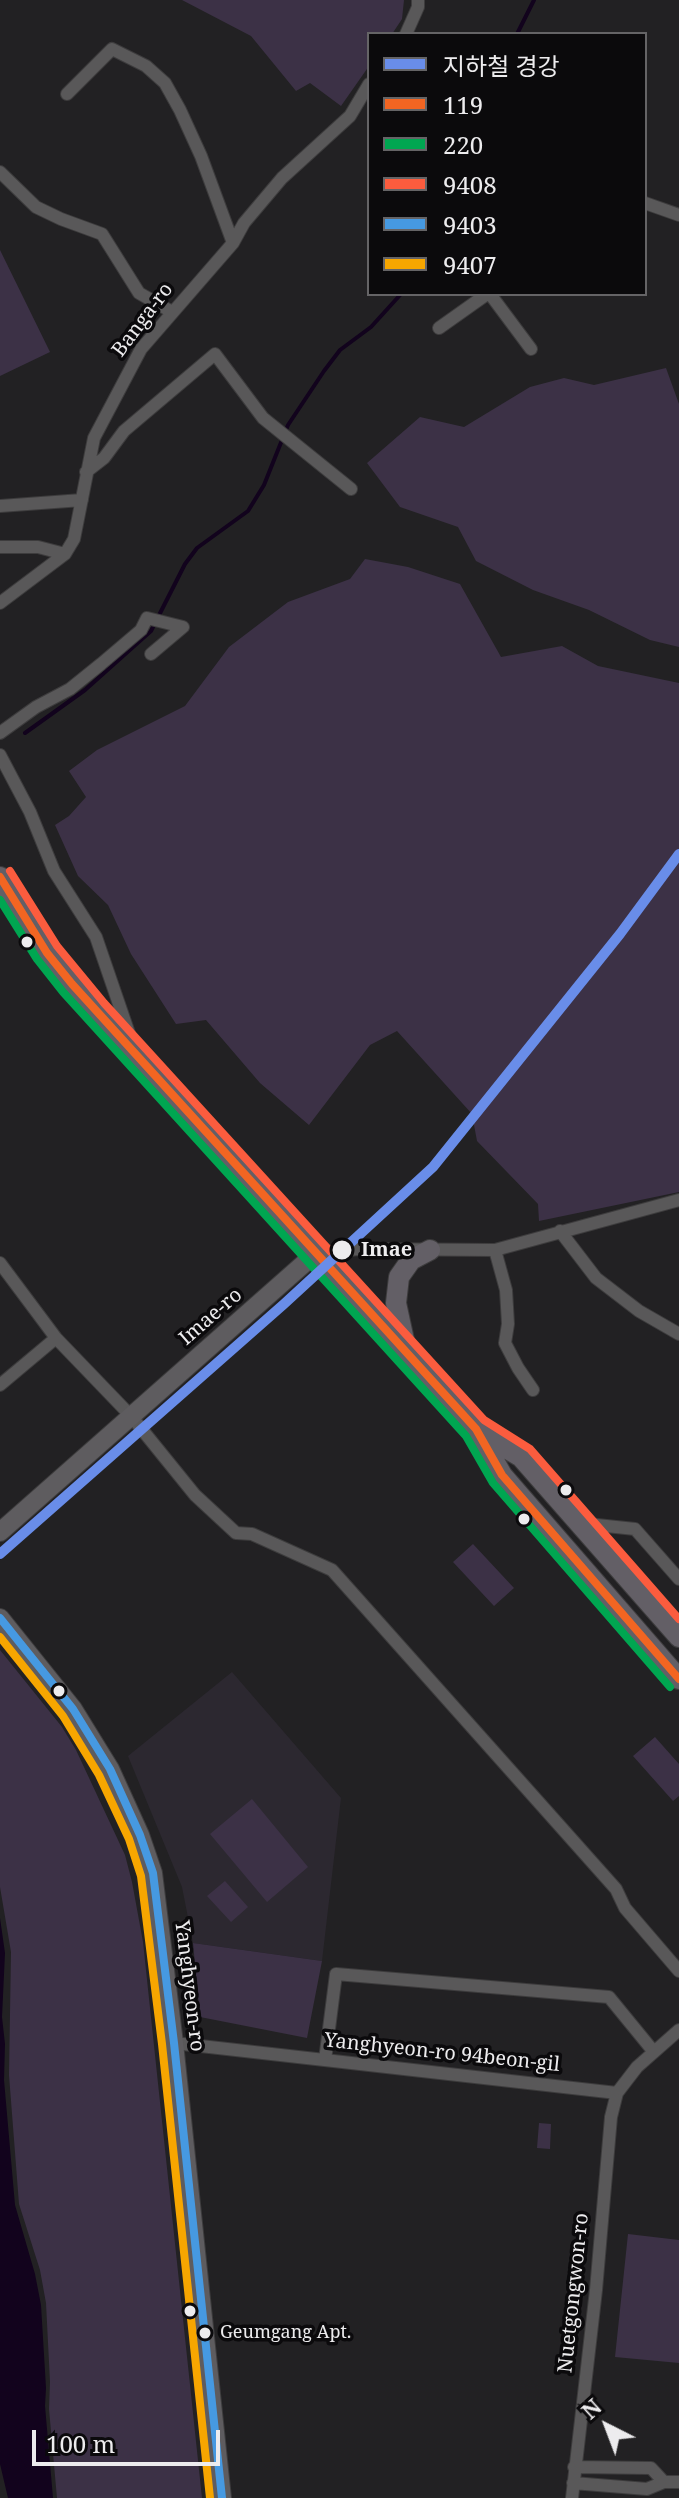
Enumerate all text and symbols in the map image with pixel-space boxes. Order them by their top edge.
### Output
legend [367,32,647,296]
text: 지하철 경강 [443,49,560,82]
text: 119 [443,88,483,121]
text: 220 [443,128,483,161]
text: 9408 [443,168,497,201]
text: 9403 [443,208,497,241]
text: 9407 [443,248,497,281]
street label: Banga-ro [107,278,179,362]
unlabelled marker [19,934,35,950]
marker: Imae [330,1238,354,1262]
place label: Imae [361,1238,412,1262]
street label: Imae-ro [175,1283,247,1351]
unlabelled marker [558,1482,574,1498]
unlabelled marker [516,1511,532,1527]
unlabelled marker [51,1683,67,1699]
street label: Yanghyeon-ro [169,1919,209,2053]
street label: Yanghyeon-ro 94beon-gil [323,2029,561,2077]
street label: Nuetgongwon-ro [554,2212,594,2374]
unlabelled marker [182,2303,198,2319]
place label: Geumgang Apt. [220,2322,351,2344]
marker: Geumgang Apt. [197,2325,213,2341]
north arrow [567,2386,647,2466]
text: N [574,2391,607,2425]
scale bar [36,2414,224,2464]
text: 100 m [46,2427,115,2460]

